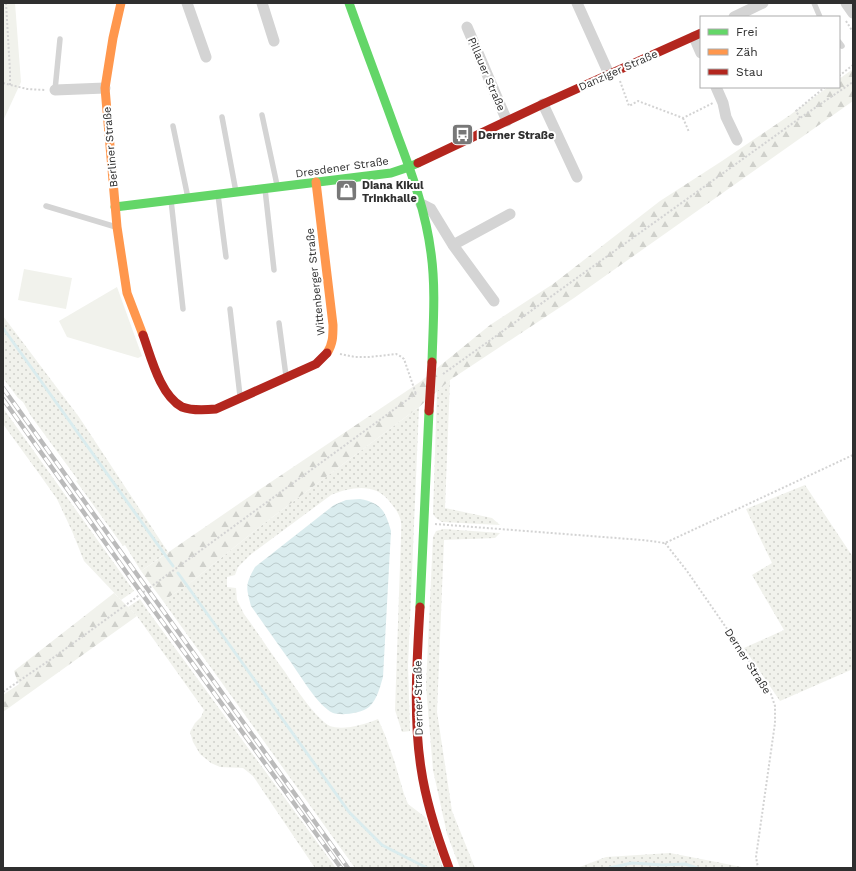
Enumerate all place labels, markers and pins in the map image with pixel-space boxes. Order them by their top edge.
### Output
bus stop icon: Derner Straße [449,122,475,148]
place label: Derner Straße [478,129,554,142]
shop icon: Diana Kikul Trinkhalle [334,178,360,204]
place label: Diana Kikul Trinkhalle [362,179,424,205]

